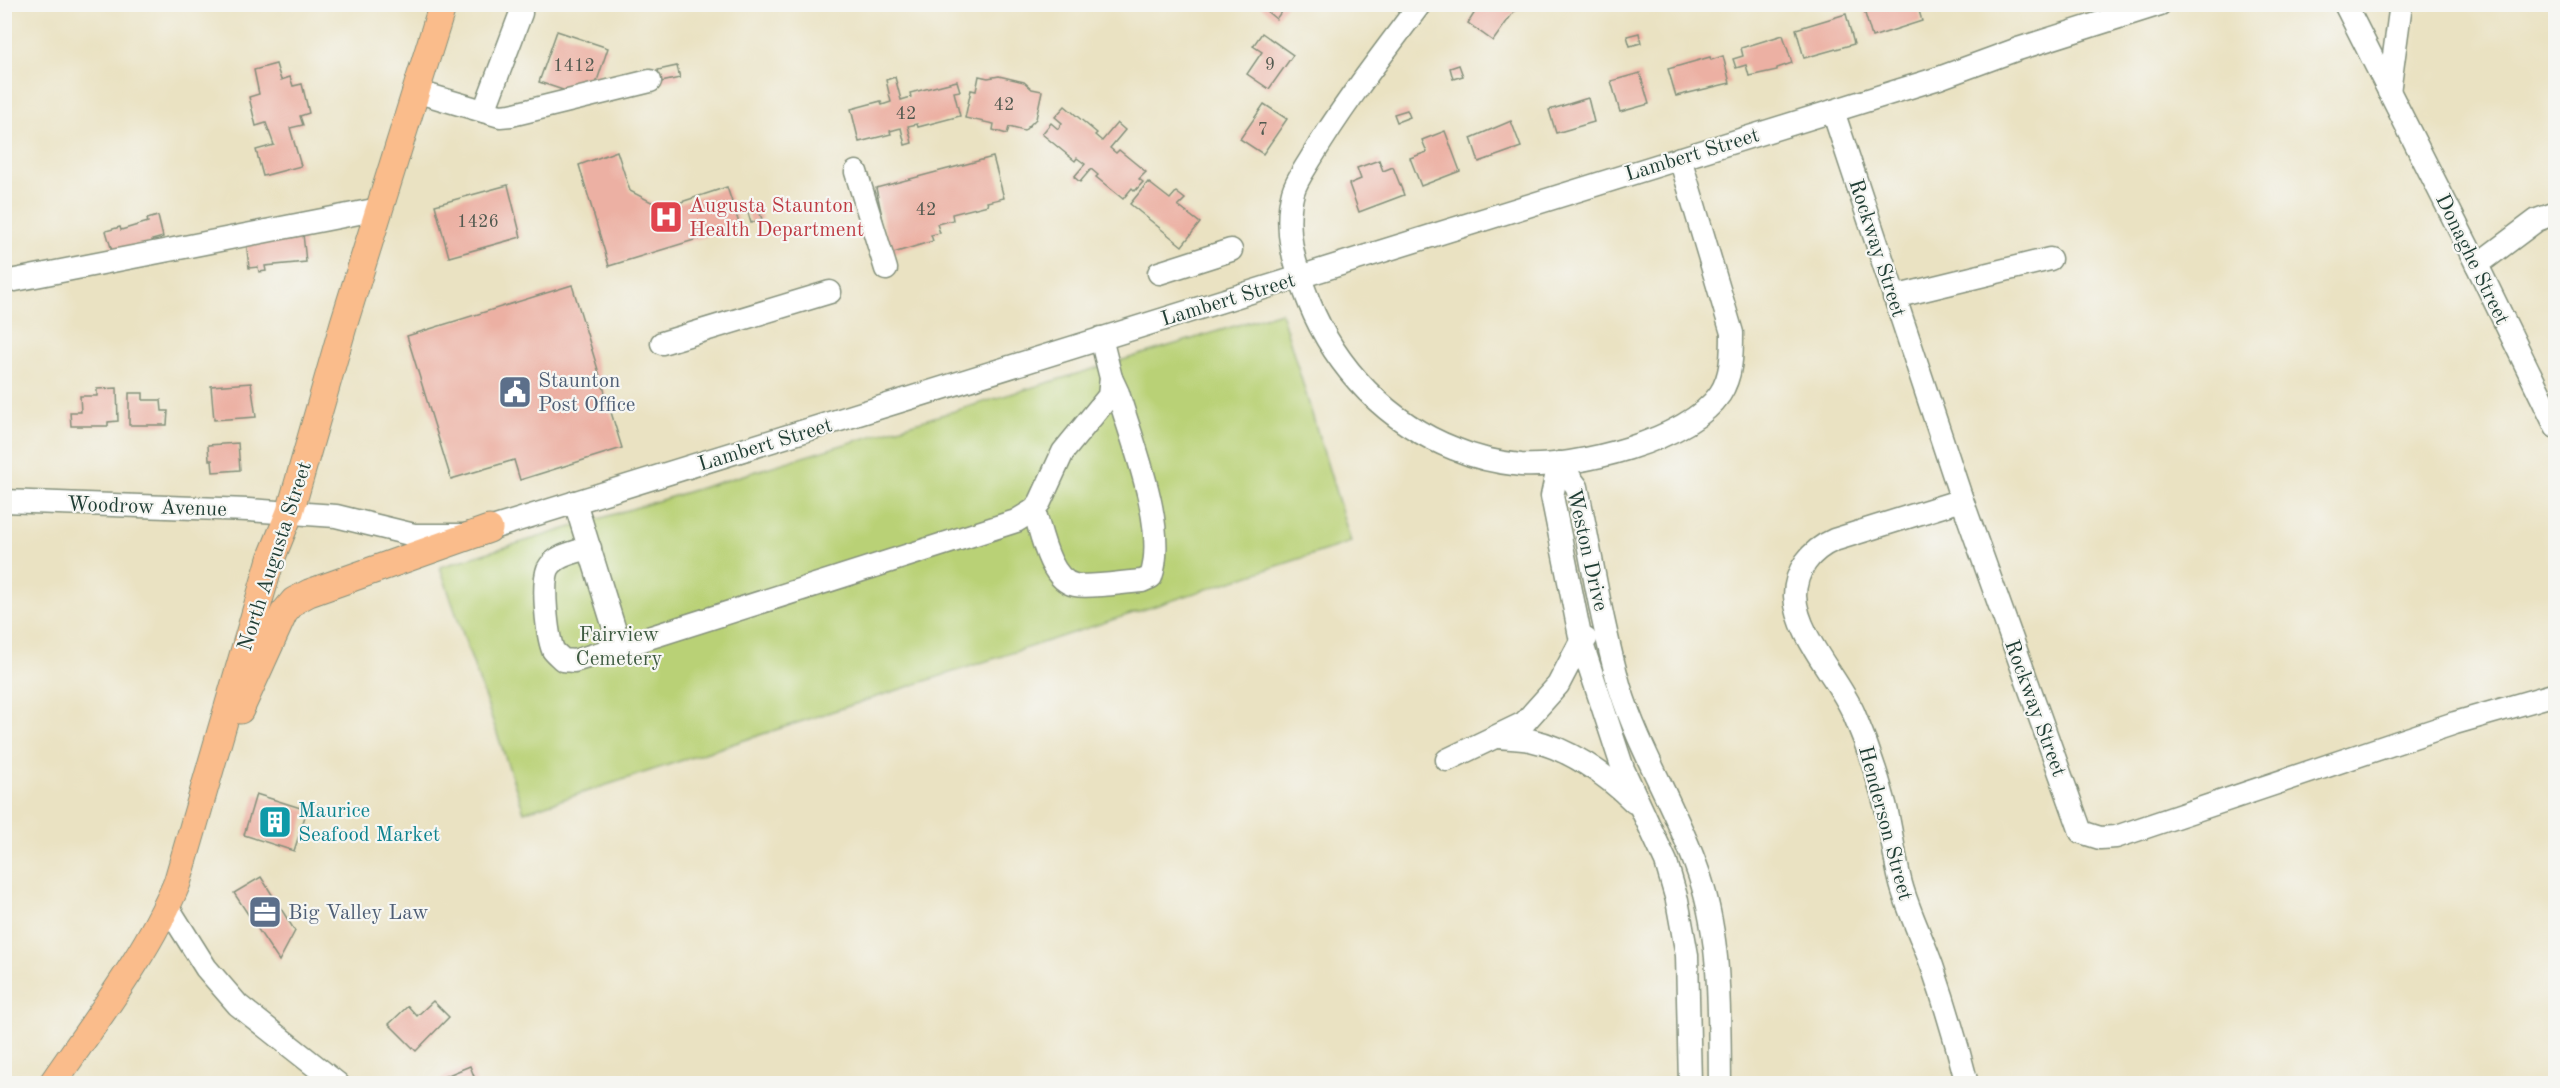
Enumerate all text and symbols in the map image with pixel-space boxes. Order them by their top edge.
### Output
house number: 9 [1265,56,1275,74]
house number: 1412 [553,57,595,75]
house number: 42 [994,96,1014,114]
house number: 42 [896,105,916,123]
house number: 7 [1258,121,1268,139]
street label: Lambert Street [1623,125,1762,186]
street label: Rockway Street [1844,177,1909,320]
street label: Donaghe Street [2431,191,2512,328]
place label: Augusta Staunton Health Department [689,196,864,241]
hospital icon: Augusta Staunton Health Department [648,199,684,235]
house number: 42 [916,201,936,219]
house number: 1426 [457,213,499,231]
street label: Lambert Street [1159,270,1298,331]
place label: Staunton Post Office [538,371,636,416]
public building icon: Staunton Post Office [497,374,533,410]
street label: Lambert Street [696,415,835,476]
street label: North Augusta Street [235,459,316,654]
street label: Weston Drive [1562,487,1611,613]
street label: Woodrow Avenue [67,494,227,521]
park label: Fairview Cemetery [576,625,662,670]
street label: Rockway Street [2000,637,2069,780]
street label: Henderson Street [1854,744,1915,903]
place label: Maurice Seafood Market [298,801,440,846]
building icon: Maurice Seafood Market [257,804,293,840]
office icon: Big Valley Law [247,894,283,930]
place label: Big Valley Law [288,903,429,924]

